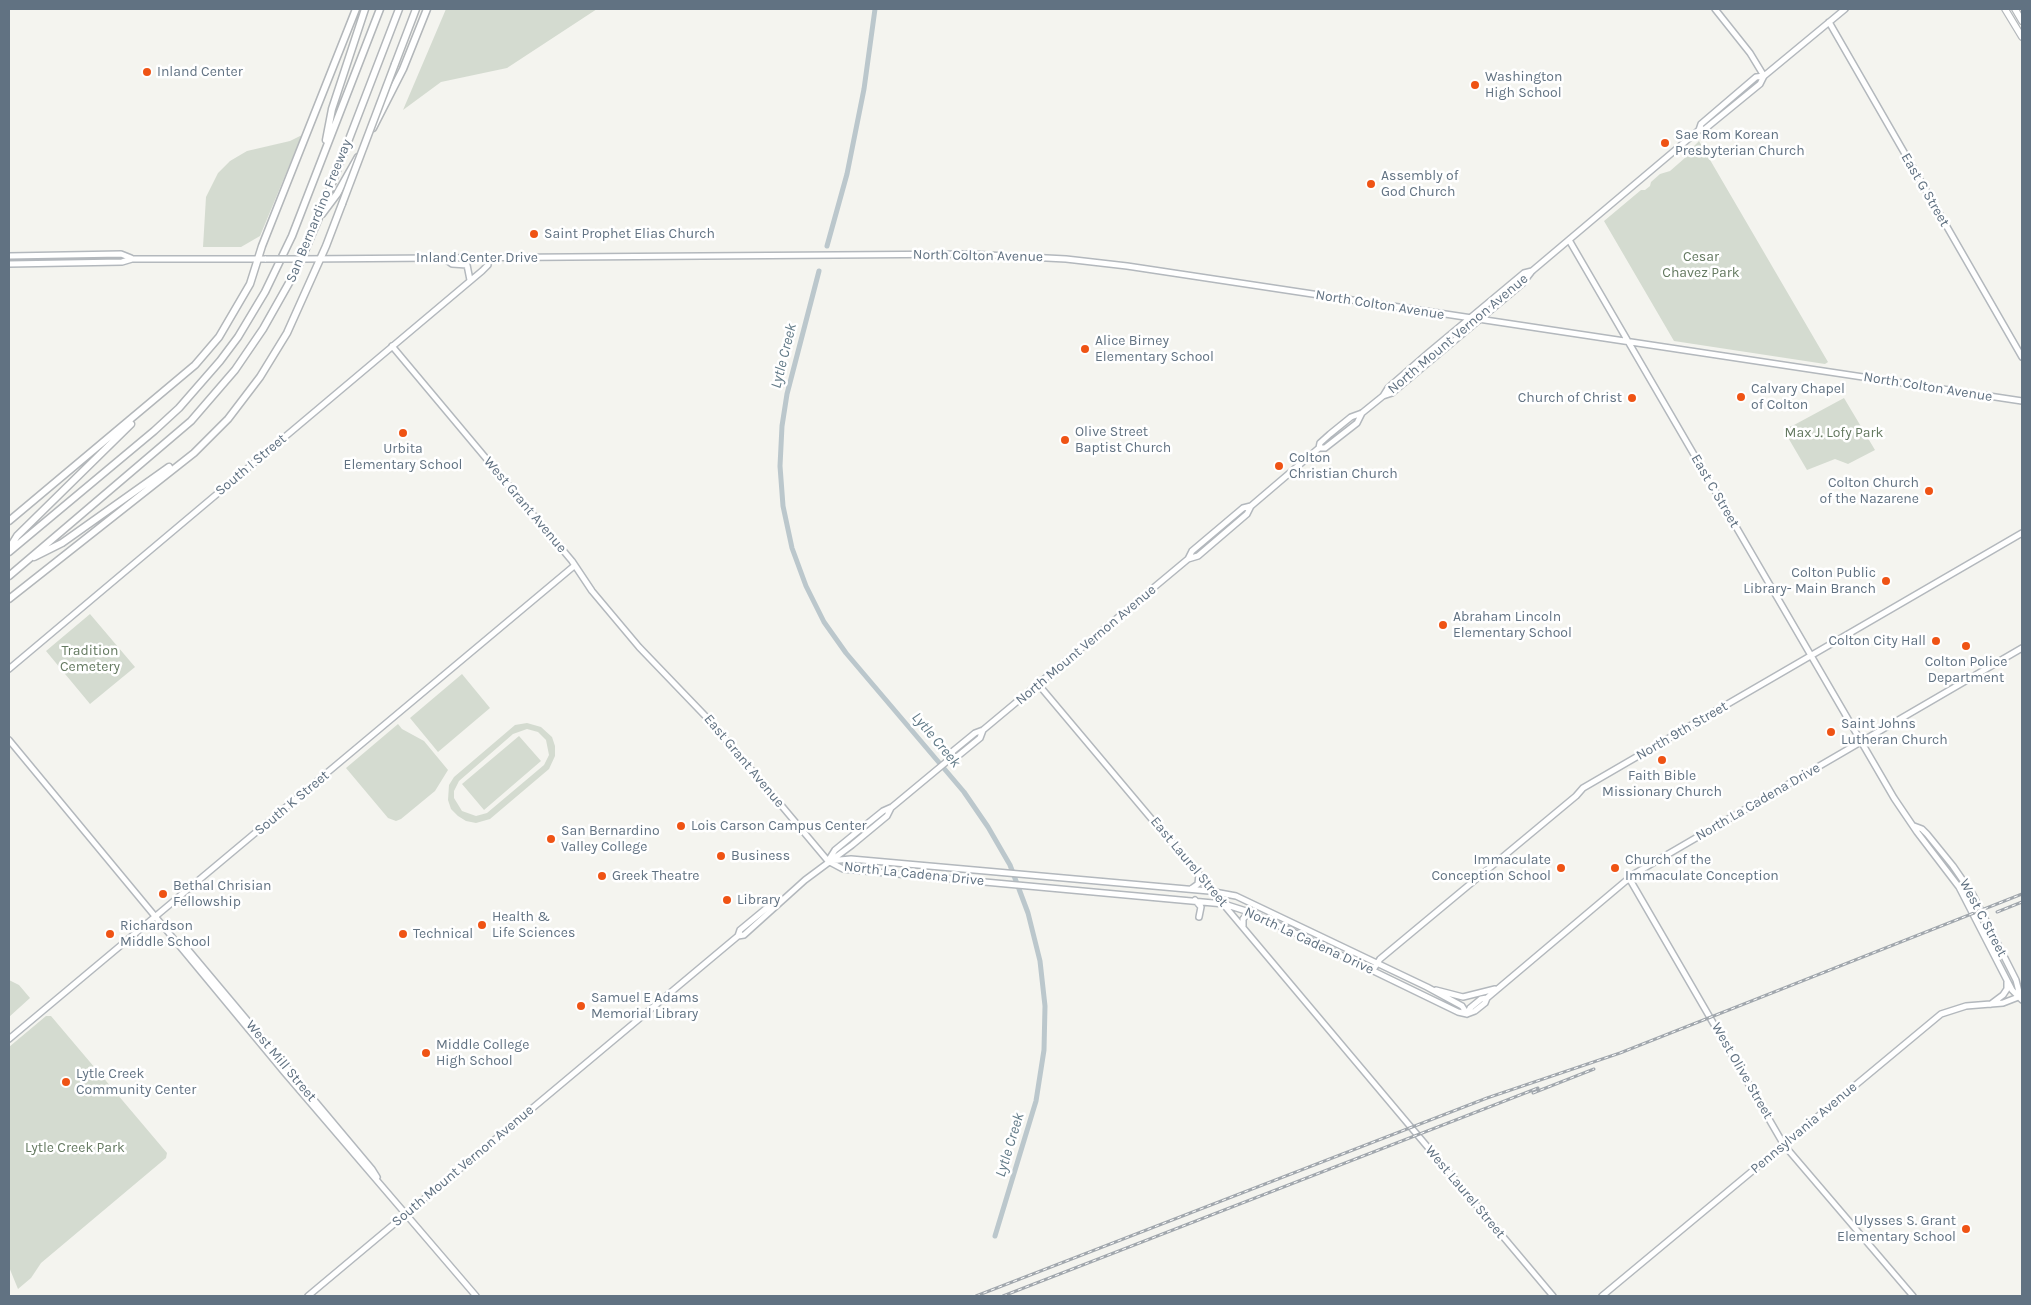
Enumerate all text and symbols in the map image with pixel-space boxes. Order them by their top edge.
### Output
place label: Inland Center [157,64,243,80]
marker: Inland Center [141,66,153,78]
place label: Washington High School [1485,69,1562,102]
marker: Washington High School [1469,79,1481,91]
place label: Sae Rom Korean Presbyterian Church [1675,127,1805,160]
street label: San Bernardino Freeway [283,137,355,285]
marker: Sae Rom Korean Presbyterian Church [1659,137,1671,149]
street label: East G Street [1897,150,1953,230]
place label: Assembly of God Church [1381,168,1459,200]
marker: Assembly of God Church [1365,178,1377,190]
place label: Saint Prophet Elias Church [544,226,715,242]
marker: Saint Prophet Elias Church [528,228,540,240]
street label: North Colton Avenue [913,246,1043,266]
park label: Cesar Chavez Park [1662,249,1740,282]
street label: Inland Center Drive [416,250,538,266]
street label: North Mount Vernon Avenue [1384,270,1532,398]
street label: North Colton Avenue [1314,287,1446,323]
water label: Lytle Creek [767,322,801,390]
place label: Alice Birney Elementary School [1095,333,1214,366]
marker: Alice Birney Elementary School [1079,343,1091,355]
street label: North Colton Avenue [1862,369,1994,405]
place label: Calvary Chapel of Colton [1751,381,1845,414]
place label: Church of Christ [1518,390,1622,406]
marker: Calvary Chapel of Colton [1735,391,1747,403]
marker: Church of Christ [1626,392,1638,404]
place label: Olive Street Baptist Church [1075,424,1171,457]
park label: Max J. Lofy Park [1785,425,1883,441]
marker: Urbita Elementary School [397,427,409,439]
street label: South I Street [212,431,290,499]
marker: Olive Street Baptist Church [1059,434,1071,446]
place label: Urbita Elementary School [344,441,462,474]
place label: Colton Christian Church [1289,450,1398,482]
street label: East C Street [1687,451,1743,531]
street label: West Grant Avenue [480,454,570,556]
marker: Colton Christian Church [1273,460,1285,472]
place label: Colton Church of the Nazarene [1819,475,1919,508]
marker: Colton Church of the Nazarene [1923,485,1935,497]
place label: Colton Public Library- Main Branch [1743,565,1876,598]
marker: Colton Public Library- Main Branch [1880,575,1892,587]
street label: North Mount Vernon Avenue [1012,581,1160,709]
place label: Abraham Lincoln Elementary School [1453,609,1572,642]
marker: Abraham Lincoln Elementary School [1437,619,1449,631]
place label: Colton City Hall [1828,633,1926,649]
marker: Colton City Hall [1930,635,1942,647]
marker: Colton Police Department [1960,640,1972,652]
park label: Tradition Cemetery [60,643,120,676]
place label: Colton Police Department [1925,654,2007,686]
street label: North 9th Street [1633,698,1731,764]
water label: Lytle Creek [908,709,964,771]
street label: East Grant Avenue [700,711,788,811]
place label: Saint Johns Lutheran Church [1841,716,1948,749]
marker: Saint Johns Lutheran Church [1825,726,1837,738]
marker: Faith Bible Missionary Church [1656,754,1668,766]
street label: North La Cadena Drive [1693,760,1823,844]
street label: South K Street [251,767,333,839]
place label: Faith Bible Missionary Church [1602,768,1722,800]
street label: East Laurel Street [1147,814,1231,910]
place label: Lois Carson Campus Center [691,818,867,834]
marker: Lois Carson Campus Center [675,820,687,832]
place label: San Bernardino Valley College [561,823,660,856]
marker: San Bernardino Valley College [545,833,557,845]
place label: Business [731,848,790,864]
marker: Business [715,850,727,862]
place label: Immaculate Conception School [1432,852,1551,884]
place label: Church of the Immaculate Conception [1625,852,1779,884]
street label: North La Cadena Drive [843,858,985,890]
marker: Immaculate Conception School [1555,862,1567,874]
marker: Church of the Immaculate Conception [1609,862,1621,874]
place label: Greek Theatre [612,868,700,884]
marker: Greek Theatre [596,870,608,882]
street label: West C Street [1956,876,2010,960]
place label: Bethal Chrisian Fellowship [173,878,272,910]
marker: Bethal Chrisian Fellowship [157,888,169,900]
place label: Library [737,892,780,908]
marker: Library [721,894,733,906]
street label: North La Cadena Drive [1242,904,1376,978]
place label: Health & Life Sciences [492,909,575,942]
place label: Richardson Middle School [120,918,210,950]
marker: Health & Life Sciences [476,919,488,931]
place label: Technical [413,926,473,942]
marker: Richardson Middle School [104,928,116,940]
marker: Technical [397,928,409,940]
place label: Samuel E Adams Memorial Library [591,990,699,1022]
marker: Samuel E Adams Memorial Library [575,1000,587,1012]
street label: West Mill Street [242,1017,320,1105]
street label: West Olive Street [1708,1020,1776,1122]
place label: Middle College High School [436,1037,529,1070]
marker: Middle College High School [420,1047,432,1059]
place label: Lytle Creek Community Center [76,1066,196,1098]
marker: Lytle Creek Community Center [60,1076,72,1088]
street label: Pennsylvania Avenue [1747,1079,1861,1177]
street label: South Mount Vernon Avenue [389,1102,537,1230]
water label: Lytle Creek [992,1111,1028,1179]
park label: Lytle Creek Park [25,1140,125,1156]
street label: West Laurel Street [1421,1142,1509,1242]
place label: Ulysses S. Grant Elementary School [1837,1213,1956,1246]
marker: Ulysses S. Grant Elementary School [1960,1223,1972,1235]

